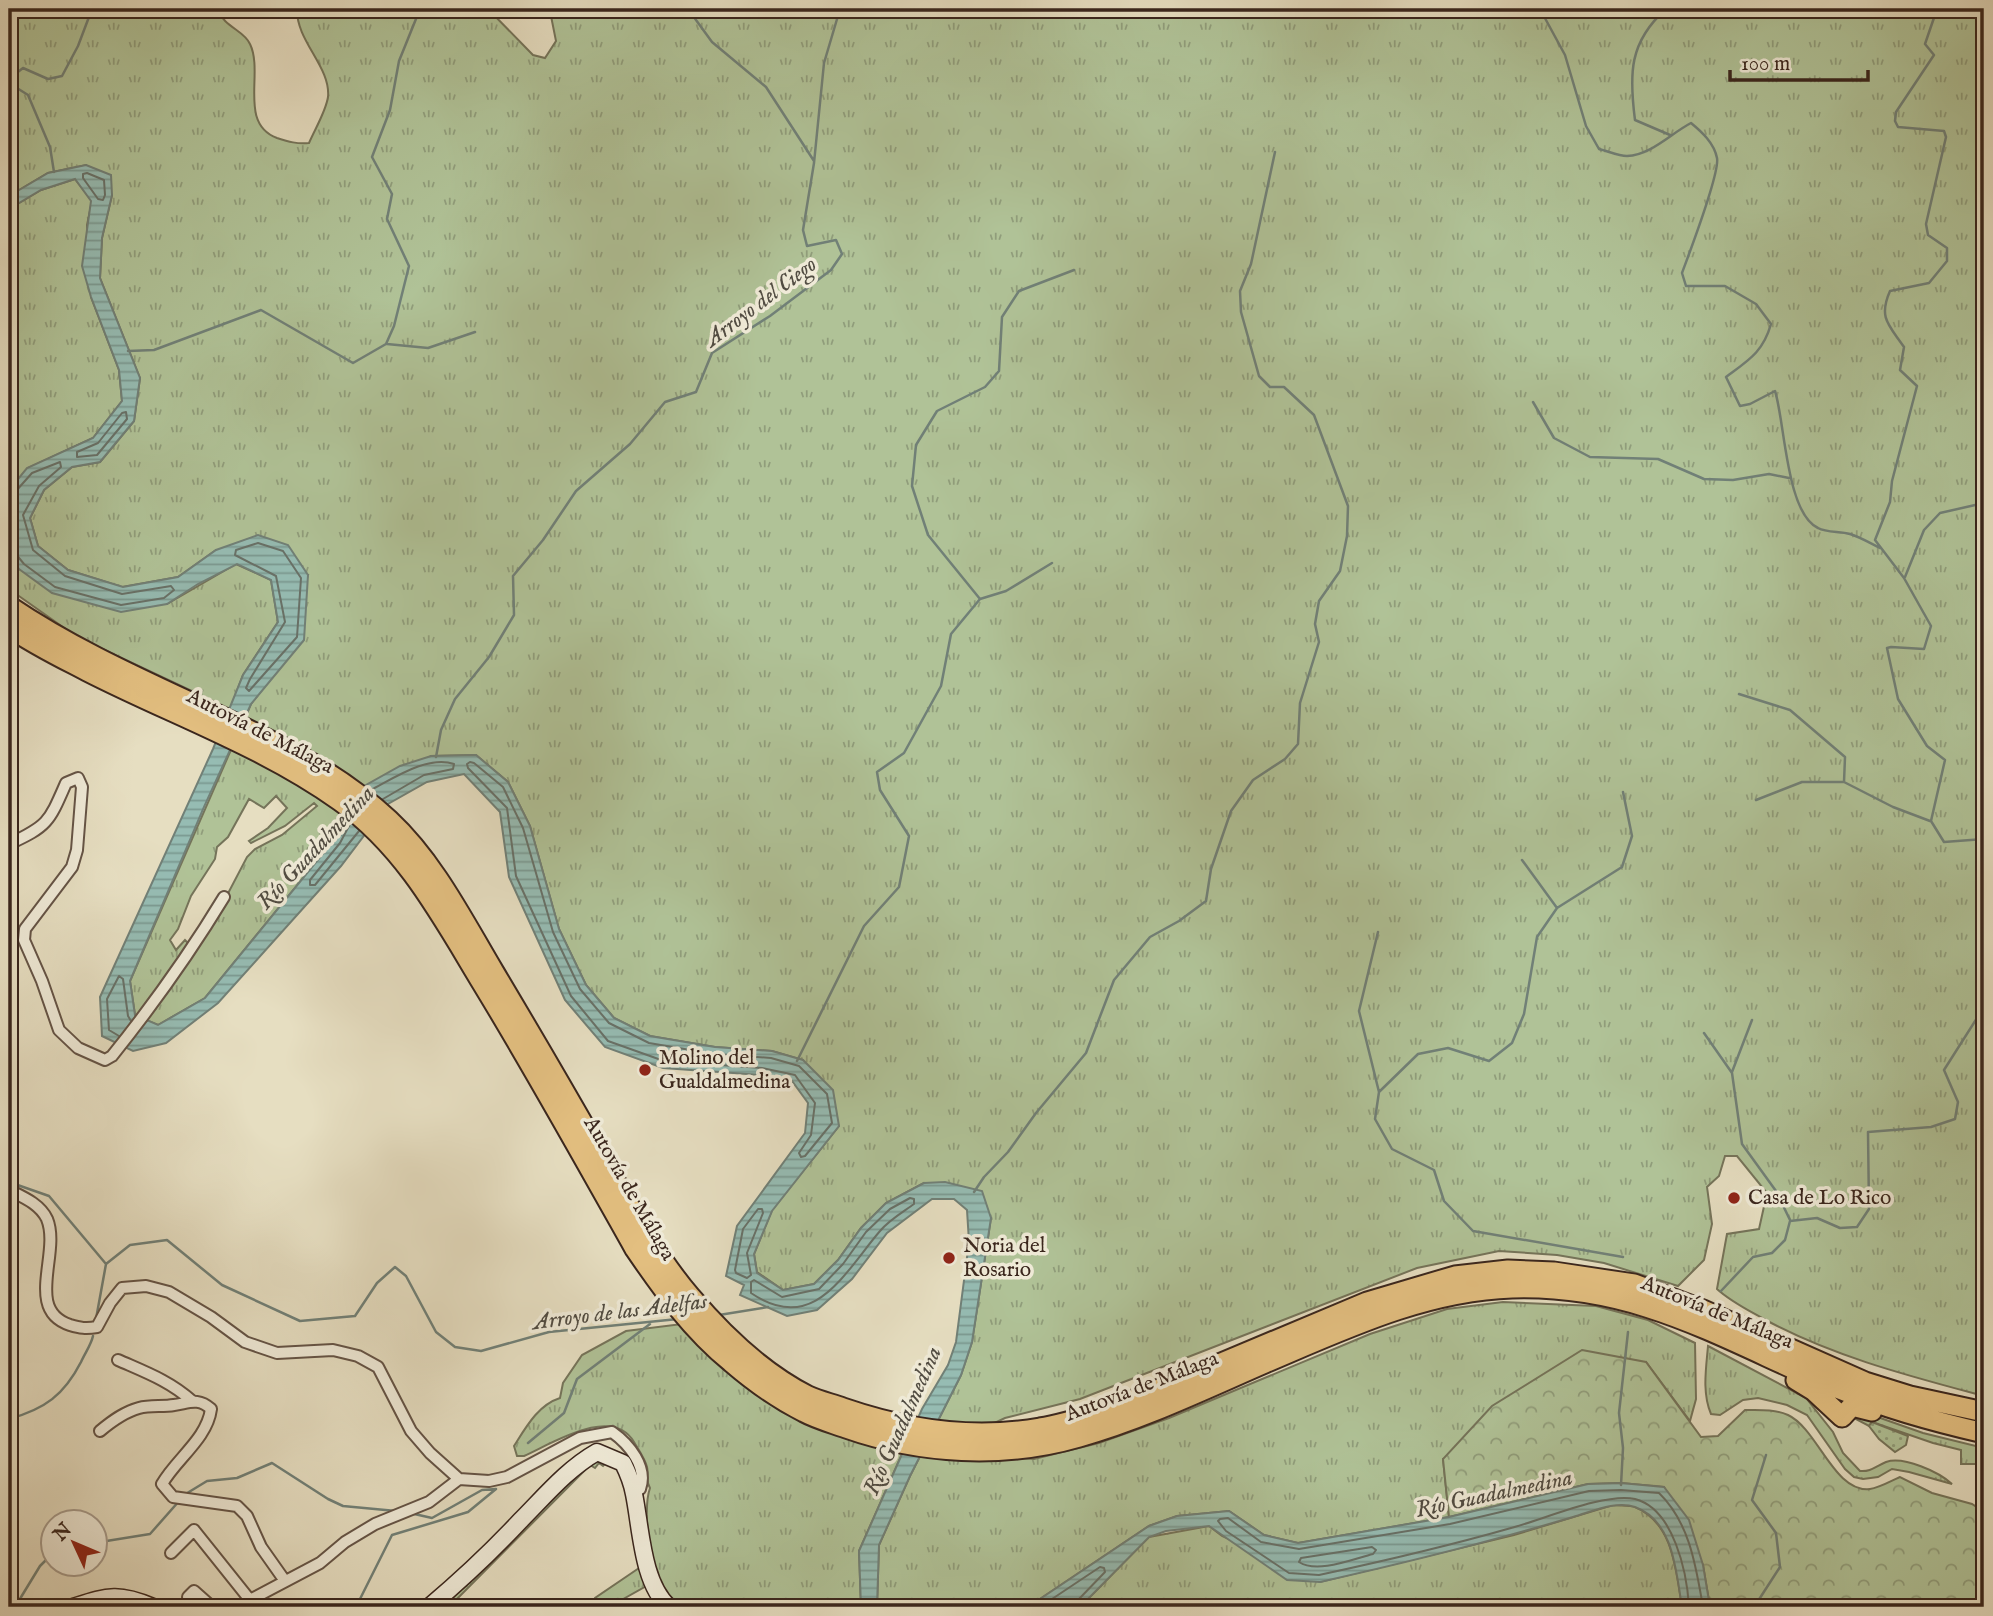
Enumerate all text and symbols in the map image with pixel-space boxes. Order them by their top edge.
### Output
scale bar [1730,38,1869,82]
text: 100 m [1741,51,1790,78]
water label: Arroyo del Ciego [698,250,823,356]
street label: Autovía de Málaga [181,683,339,781]
water label: Río Guadalmedina [251,780,381,916]
place label: Molino del Gualdalmedina [659,1045,791,1096]
marker: Molino del Gualdalmedina [637,1062,653,1078]
street label: Autovía de Málaga [576,1111,682,1266]
place label: Casa de Lo Rico [1748,1185,1891,1212]
marker: Casa de Lo Rico [1726,1190,1742,1206]
place label: Noria del Rosario [963,1233,1046,1284]
marker: Noria del Rosario [941,1250,957,1266]
street label: Autovía de Málaga [1636,1270,1798,1356]
water label: Arroyo de las Adelfas [529,1287,709,1337]
water label: Río Guadalmedina [857,1342,949,1500]
street label: Autovía de Málaga [1061,1345,1223,1429]
water label: Río Guadalmedina [1413,1463,1575,1525]
north arrow [38,1508,108,1578]
text: N [48,1518,78,1548]

